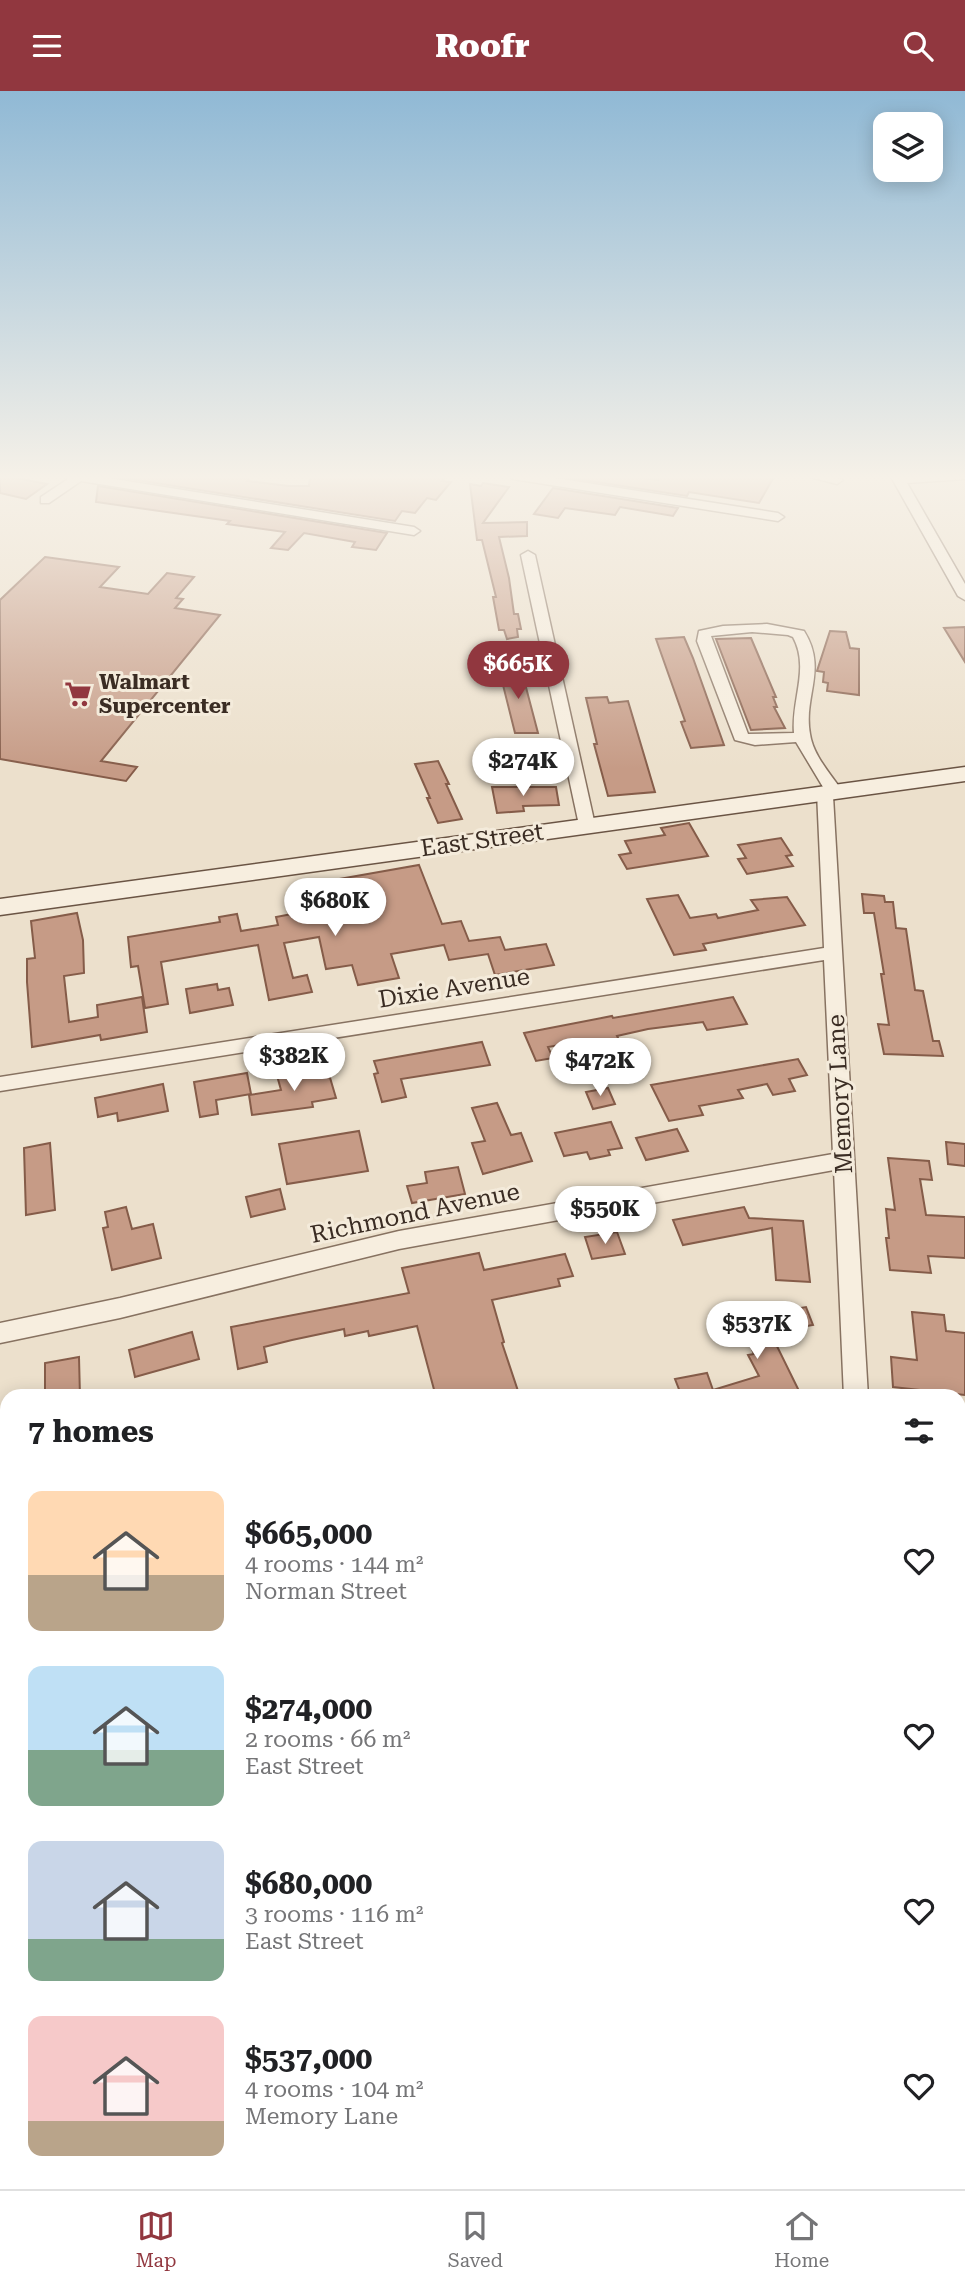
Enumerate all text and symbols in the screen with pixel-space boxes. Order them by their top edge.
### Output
icon: menu [28,27,66,65]
text: Roofr [435,27,530,65]
icon: search [899,27,937,65]
map controls [873,112,943,182]
button: layers [873,112,943,182]
pin: $665K [469,641,567,701]
text: $665K [483,650,553,677]
place label: Walmart Supercenter [99,670,231,718]
supermarket icon: Walmart Supercenter [63,679,93,709]
pin: $274K [474,739,572,798]
text: $274K [488,747,558,774]
street label: East Street [419,818,545,862]
pin: $680K [286,879,384,938]
text: $680K [300,887,370,914]
street label: Dixie Avenue [376,962,532,1014]
street label: Memory Lane [822,1013,858,1175]
pin: $382K [245,1033,343,1093]
pin: $472K [551,1039,649,1098]
text: $382K [259,1042,329,1069]
text: $472K [565,1047,635,1074]
street label: Richmond Avenue [308,1177,522,1249]
pin: $550K [556,1187,654,1246]
text: $550K [570,1195,640,1222]
pin: $537K [708,1301,806,1361]
text: $537K [722,1310,792,1337]
icon: filters [900,1412,938,1450]
text: 7 homes [28,1414,154,1449]
text: $665,000 [245,1516,372,1551]
icon: home [84,1519,168,1603]
icon: heart [900,1542,938,1580]
text: 4 rooms · 144 m² [245,1551,423,1578]
text: Norman Street [245,1578,407,1605]
text: $274,000 [245,1691,372,1726]
icon: home [84,1694,168,1778]
icon: heart [900,1717,938,1755]
text: 2 rooms · 66 m² [245,1726,411,1753]
text: East Street [245,1753,364,1780]
text: $680,000 [245,1866,372,1901]
icon: home [84,1869,168,1953]
icon: heart [900,1892,938,1930]
text: 3 rooms · 116 m² [245,1901,423,1928]
text: East Street [245,1928,364,1955]
text: $537,000 [245,2041,372,2076]
icon: home [84,2044,168,2128]
icon: heart [900,2067,938,2105]
text: 4 rooms · 104 m² [245,2076,423,2103]
text: Memory Lane [245,2103,398,2130]
tab: Map [136,2207,176,2272]
tab: Saved [448,2207,503,2272]
tab: Home [774,2207,829,2272]

